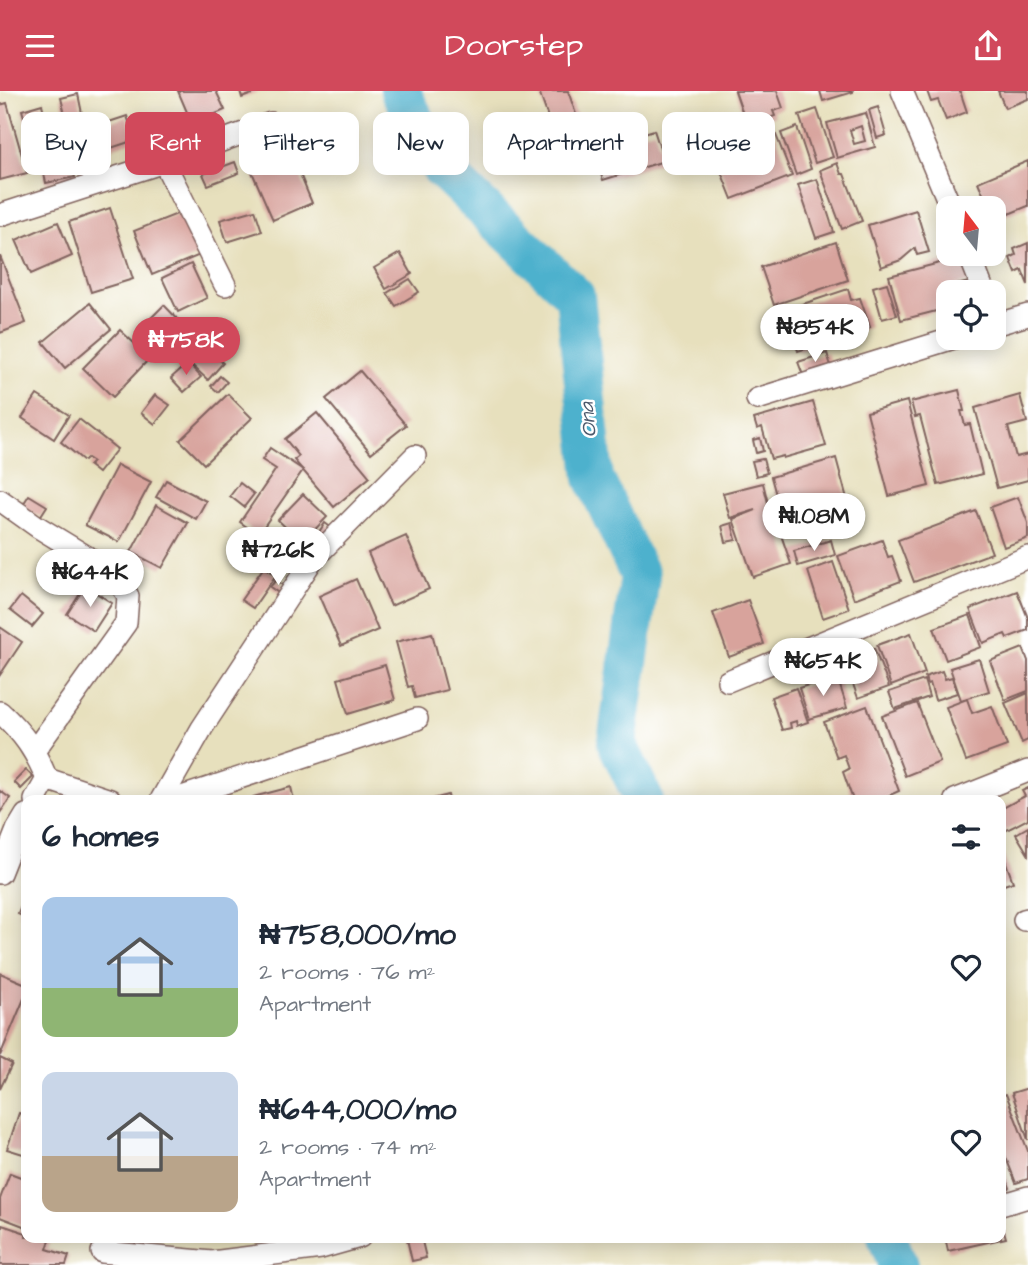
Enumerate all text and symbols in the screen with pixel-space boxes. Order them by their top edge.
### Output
text: Doorstep [445,23,583,68]
icon: menu [21,27,59,65]
icon: share [969,27,1007,65]
chip: Buy [21,112,111,175]
chip: Rent [125,112,225,175]
chip: Filters [239,112,359,175]
chip: New [373,112,469,175]
chip: Apartment [483,112,648,175]
chip: House [662,112,775,175]
north arrow [936,196,1006,266]
map controls [936,196,1006,350]
button: locate [936,280,1006,350]
pin: ₦854K [766,305,864,364]
text: ₦854K [776,311,854,343]
pin: ₦758K [137,317,235,377]
text: ₦758K [148,324,224,356]
water label: Ona [572,400,604,439]
pin: ₦1.08M [757,493,871,553]
text: ₦1.08M [778,500,850,532]
pin: ₦726K [229,527,327,587]
text: ₦726K [242,534,314,566]
pin: ₦644K [41,549,139,609]
text: ₦644K [52,556,128,588]
pin: ₦654K [774,639,872,698]
text: ₦654K [785,645,861,677]
text: 6 homes [42,816,159,858]
icon: filters [947,818,985,856]
text: ₦758,000/mo [259,914,456,956]
icon: home [98,925,182,1009]
icon: heart [947,948,985,986]
text: 2 rooms · 76 m² [259,956,435,988]
text: Apartment [259,988,371,1020]
text: ₦644,000/mo [259,1089,456,1131]
icon: home [98,1100,182,1184]
icon: heart [947,1123,985,1161]
text: 2 rooms · 74 m² [259,1131,437,1163]
text: Apartment [259,1163,371,1195]

